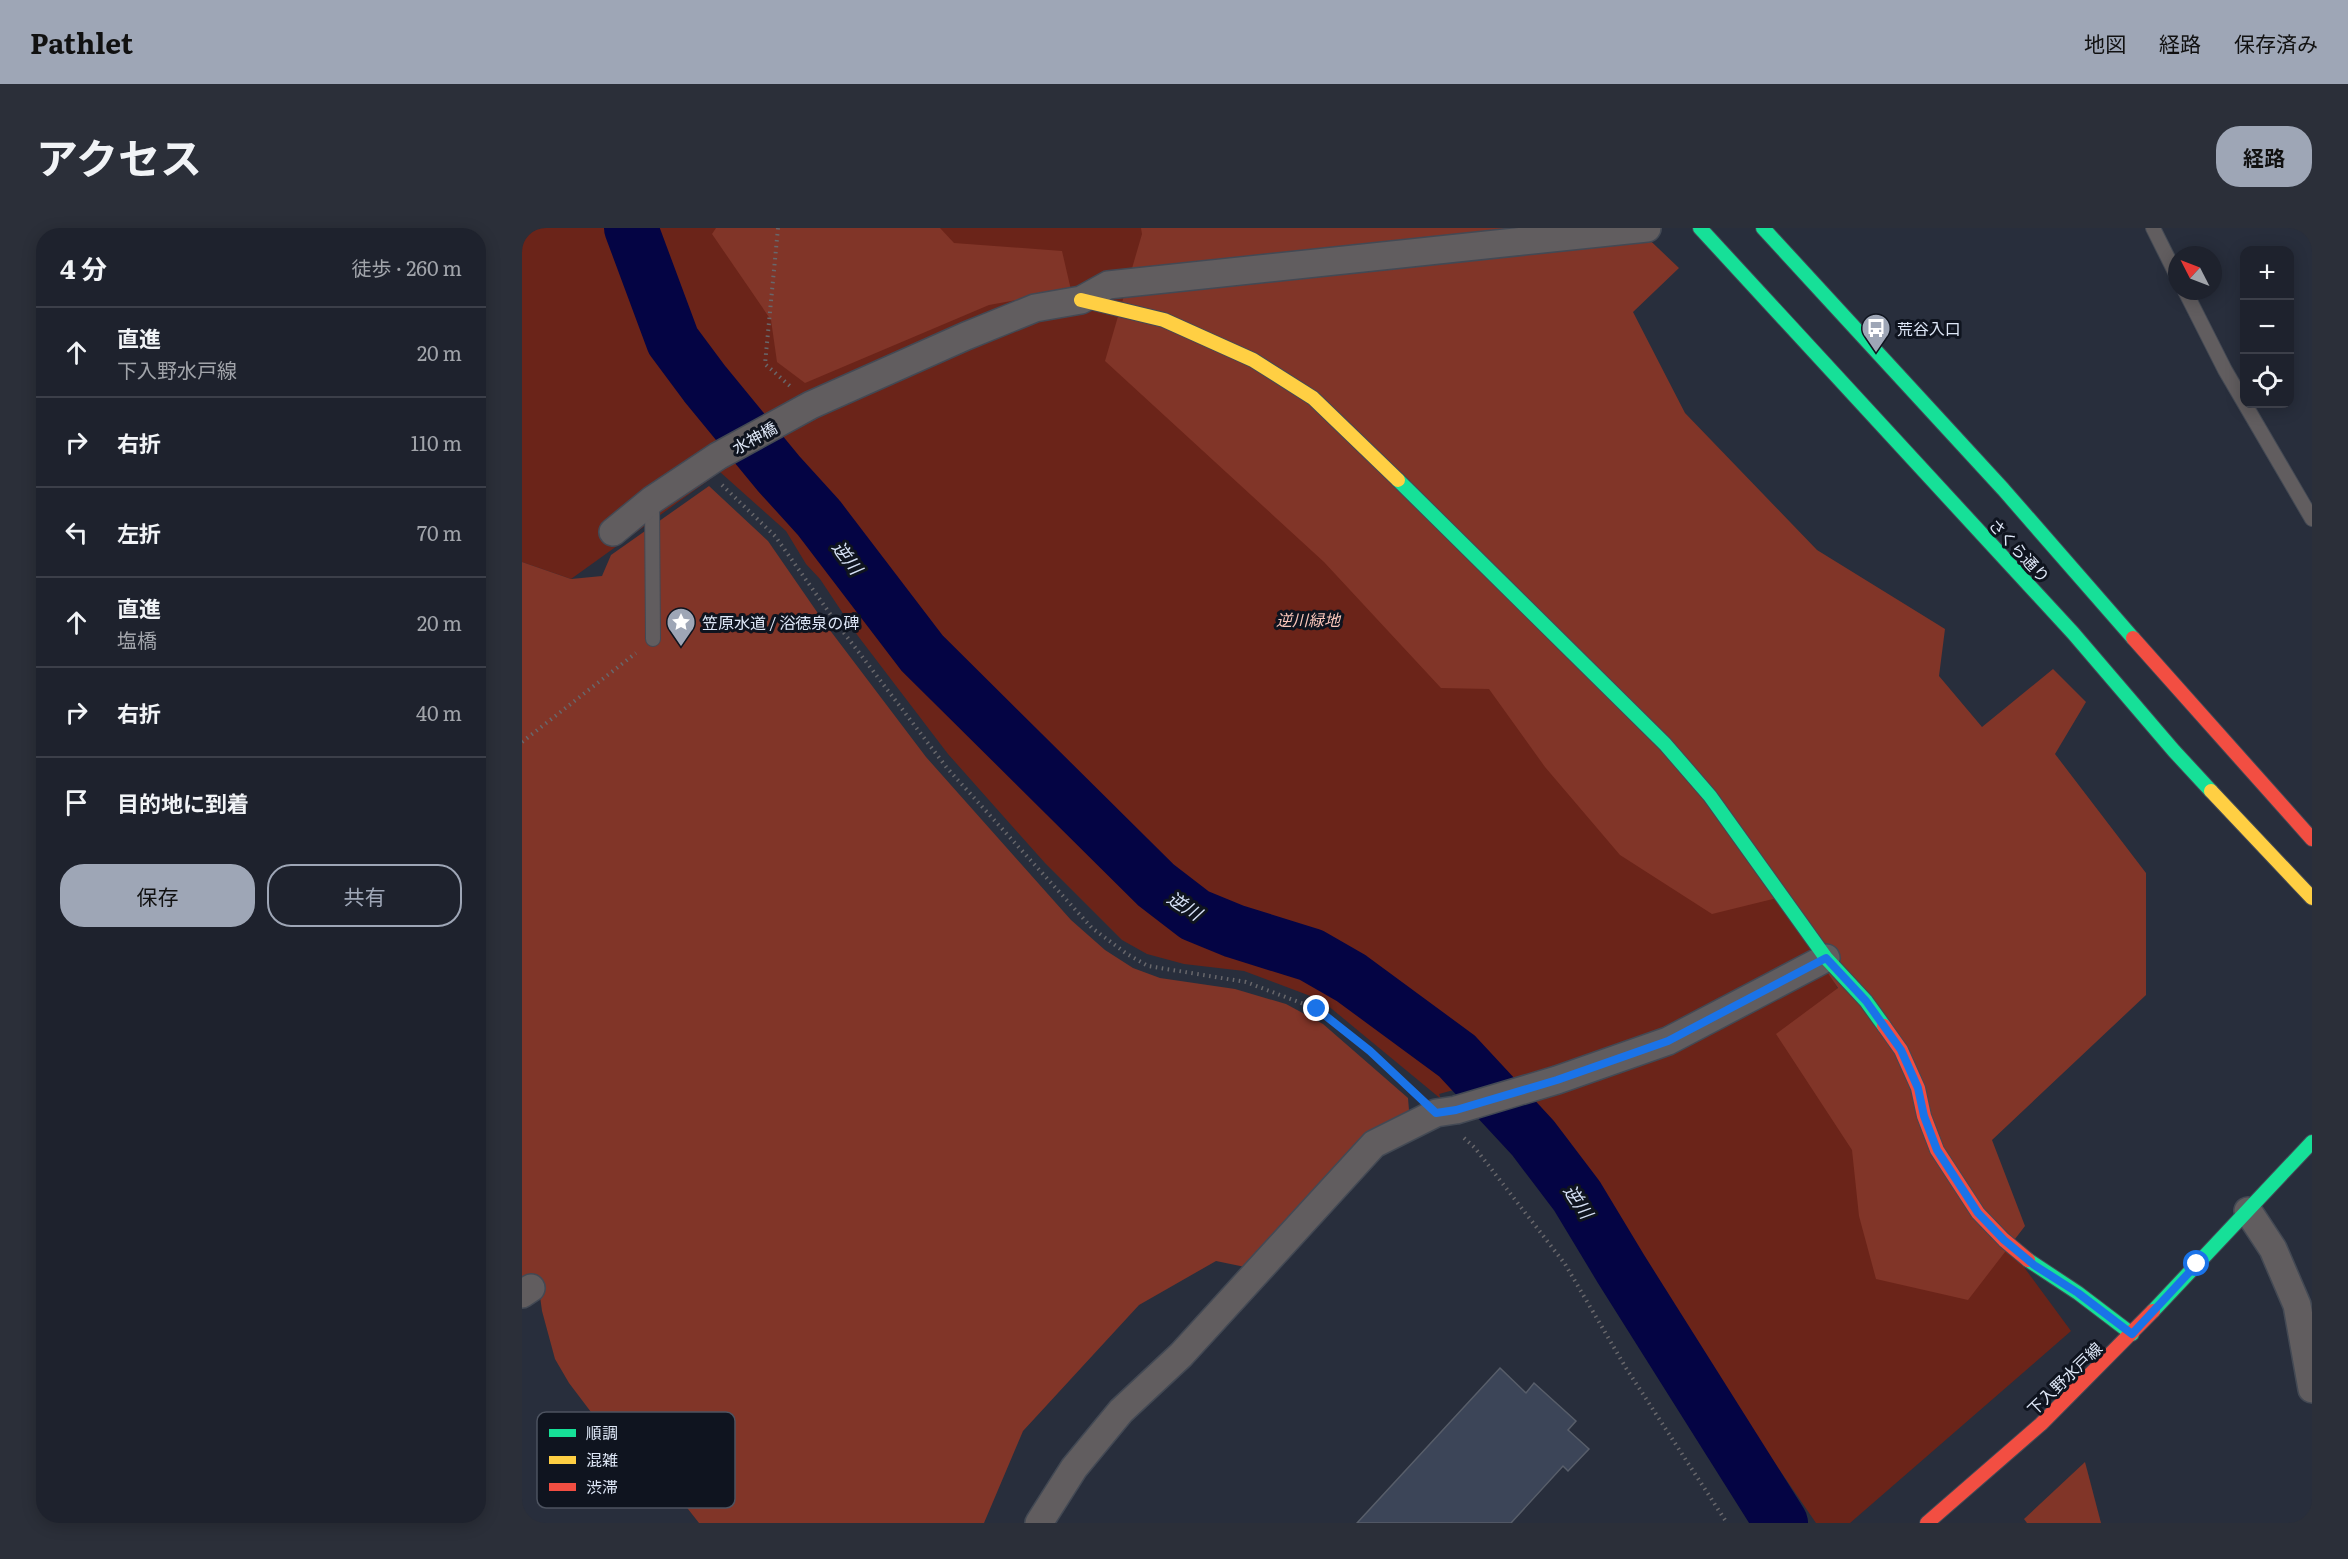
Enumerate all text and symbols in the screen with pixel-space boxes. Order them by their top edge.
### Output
text: Pathlet [30,21,133,63]
text: 地図 [2084,27,2126,58]
text: 経路 [2159,27,2201,58]
text: 保存済み [2234,27,2318,58]
text: アクセス [36,125,202,187]
button: 経路 [2216,126,2312,187]
north arrow [2168,246,2222,300]
map controls [2240,246,2294,408]
button: + [2240,246,2294,300]
text: 4 分 [60,248,107,287]
text: 徒歩 · 260 m [352,252,462,282]
button: − [2240,300,2294,354]
bus stop icon: 荒谷入口 [1860,312,1892,354]
place label: 荒谷入口 [1897,316,1961,340]
text: 直進 [117,321,161,354]
icon: ahead [60,336,93,369]
text: 20 m [417,337,462,367]
text: 下入野水戸線 [117,354,237,384]
button: locate [2240,354,2294,408]
street label: 水神橋 [727,415,781,459]
icon: right [60,426,93,459]
text: 右折 [117,426,161,459]
text: 110 m [411,427,462,457]
street label: さくら通り [1984,513,2056,587]
icon: left [60,516,93,549]
text: 左折 [117,516,161,549]
text: 70 m [417,517,462,547]
water label: 逆川 [826,535,871,581]
text: 直進 [117,591,161,624]
icon: ahead [60,606,93,639]
place icon: 笠原水道 / 浴徳泉の碑 [665,606,697,648]
text: 20 m [417,607,462,637]
park label: 逆川緑地 [1276,607,1342,631]
place label: 笠原水道 / 浴徳泉の碑 [702,610,859,634]
text: 塩橋 [117,624,157,654]
icon: right [60,696,93,729]
text: 右折 [117,696,161,729]
text: 40 m [416,697,462,727]
icon: arrive [60,786,93,819]
text: 目的地に到着 [117,786,249,819]
button: 保存 [60,864,255,927]
button: 共有 [267,864,462,927]
water label: 逆川 [1163,884,1209,927]
route end [1303,995,1329,1021]
water label: 逆川 [1558,1179,1601,1225]
route start [2183,1250,2209,1276]
street label: 下入野水戸線 [2021,1336,2107,1420]
legend [537,1412,735,1508]
text: 順調 [586,1420,618,1444]
text: 混雑 [586,1447,618,1471]
text: 渋滞 [586,1474,618,1498]

